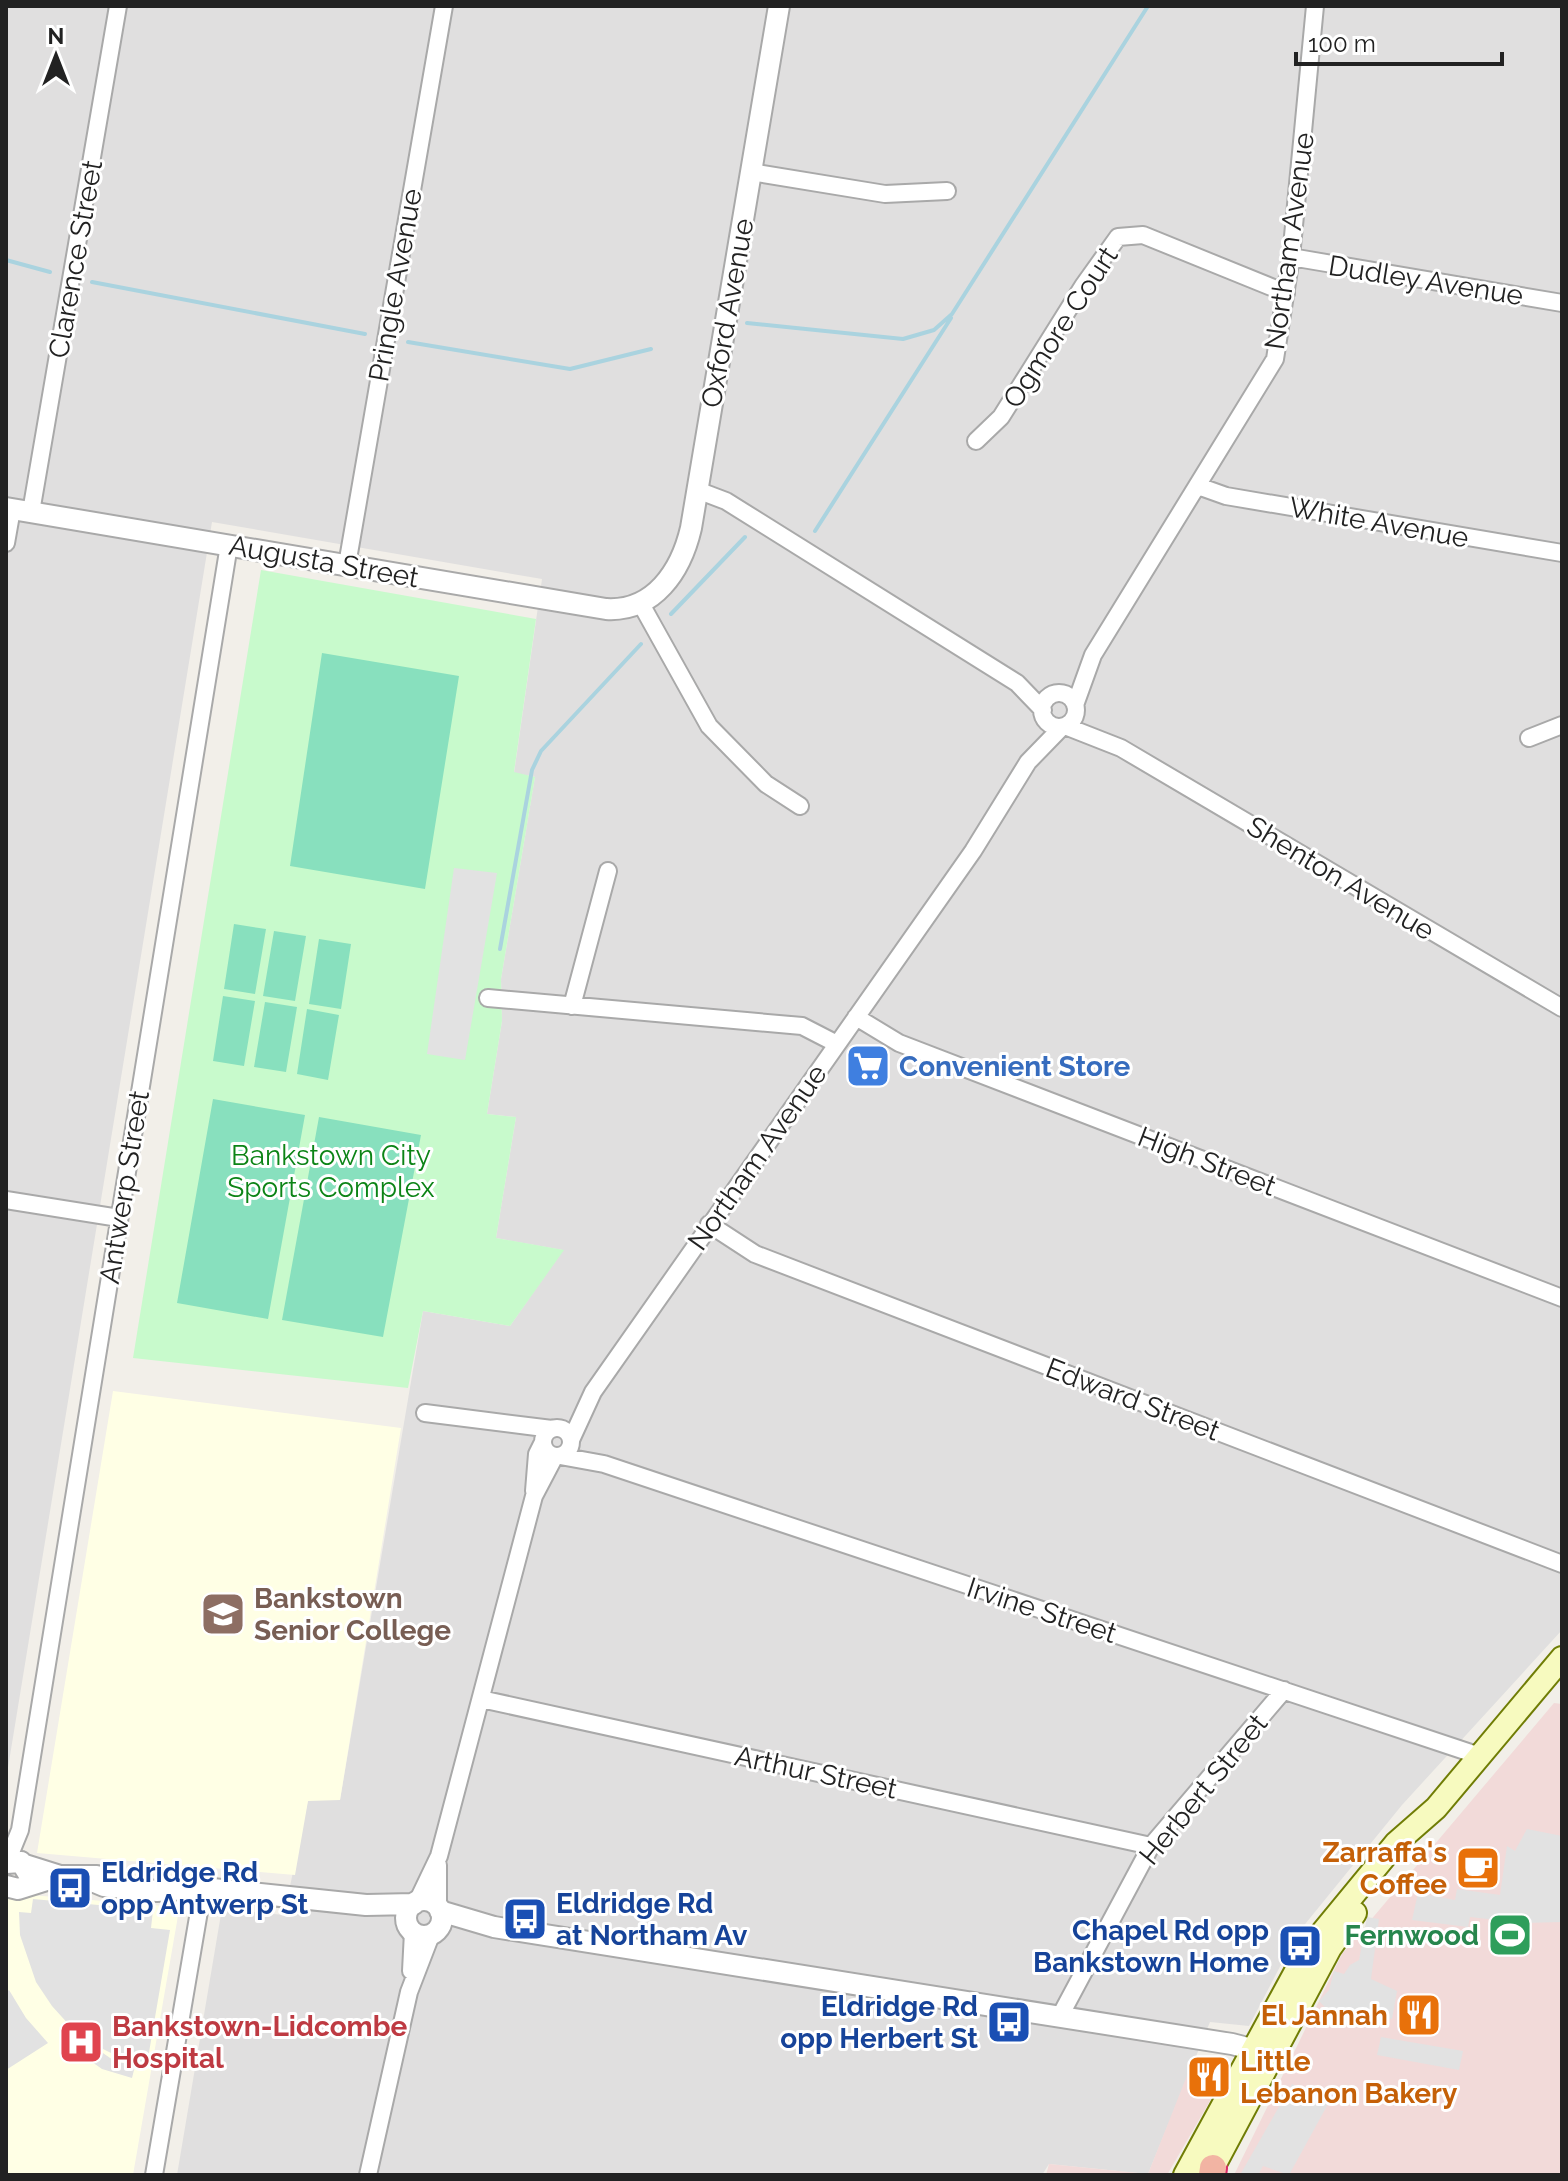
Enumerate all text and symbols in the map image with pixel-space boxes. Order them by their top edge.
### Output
north arrow [16,16,96,96]
scale bar [1296,16,1502,66]
text: N [48,23,64,49]
text: 100 m [1308,29,1376,58]
street label: Northam Avenue [1258,130,1321,352]
street label: Clarence Street [42,157,109,361]
street label: Pringle Avenue [362,186,429,384]
street label: Oxford Avenue [695,216,760,410]
street label: Ogmore Court [996,240,1125,414]
street label: Dudley Avenue [1326,249,1526,312]
street label: White Avenue [1287,490,1471,555]
street label: Augusta Street [226,529,422,595]
street label: Shenton Avenue [1241,810,1440,947]
supermarket icon: Convenient Store [844,1042,892,1090]
place label: Convenient Store [899,1050,1131,1083]
street label: Northam Avenue [681,1058,834,1256]
street label: Antwerp Street [93,1088,156,1286]
street label: High Street [1133,1120,1281,1203]
park label: Bankstown City Sports Complex [227,1139,435,1204]
street label: Edward Street [1041,1351,1225,1448]
street label: Irvine Street [963,1571,1121,1650]
place label: Bankstown Senior College [254,1582,451,1647]
school or university icon: Bankstown Senior College [199,1590,247,1638]
street label: Herbert Street [1133,1707,1275,1871]
street label: Arthur Street [732,1739,901,1806]
place label: Zarraffa's Coffee [1322,1836,1447,1901]
cafe icon: Zarraffa's Coffee [1454,1844,1502,1892]
place label: Eldridge Rd opp Antwerp St [101,1856,309,1921]
bus stop icon: Eldridge Rd opp Antwerp St [46,1864,94,1912]
place label: Eldridge Rd at Northam Av [556,1887,748,1952]
bus stop icon: Eldridge Rd at Northam Av [501,1895,549,1943]
sports icon: Fernwood [1486,1911,1534,1959]
place label: Chapel Rd opp Bankstown Home [1033,1914,1269,1979]
place label: Fernwood [1345,1919,1479,1952]
bus stop icon: Chapel Rd opp Bankstown Home [1276,1922,1324,1970]
place label: Eldridge Rd opp Herbert St [780,1990,978,2055]
restaurant icon: El Jannah [1395,1991,1443,2039]
bus stop icon: Eldridge Rd opp Herbert St [985,1998,1033,2046]
place label: El Jannah [1261,1999,1388,2032]
place label: Bankstown-Lidcombe Hospital [112,2010,407,2075]
hospital icon: Bankstown-Lidcombe Hospital [57,2018,105,2066]
place label: Little Lebanon Bakery [1240,2045,1458,2110]
restaurant icon: Little Lebanon Bakery [1185,2053,1233,2101]

